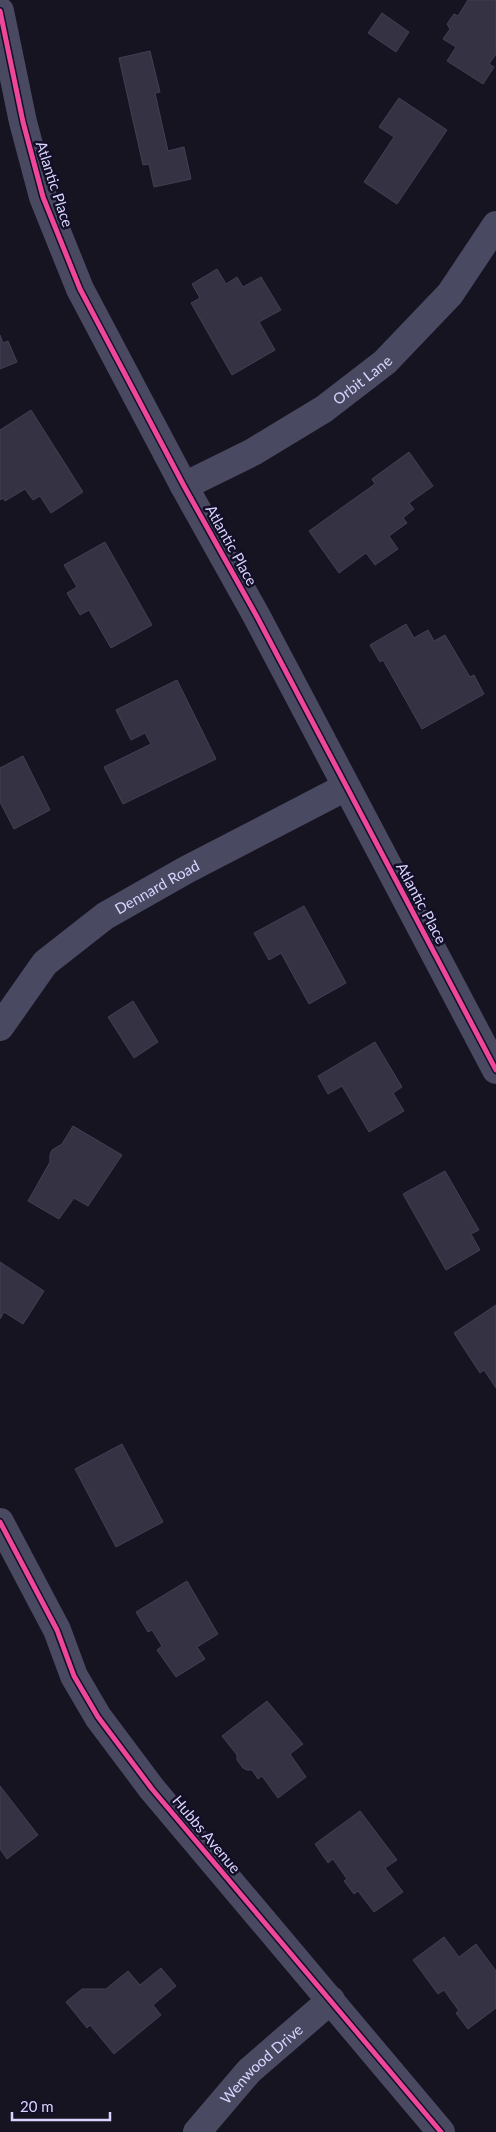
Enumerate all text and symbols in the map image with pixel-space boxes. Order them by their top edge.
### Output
street label: Atlantic Place [33,139,77,229]
street label: Orbit Lane [329,351,396,408]
street label: Atlantic Place [202,501,262,589]
street label: Dennard Road [111,856,202,918]
street label: Atlantic Place [393,859,451,947]
street label: Hubbs Avenue [169,1791,245,1877]
street label: Wenwood Drive [216,2020,306,2107]
scale bar [12,2090,110,2122]
text: 20 m [20,2097,54,2115]

